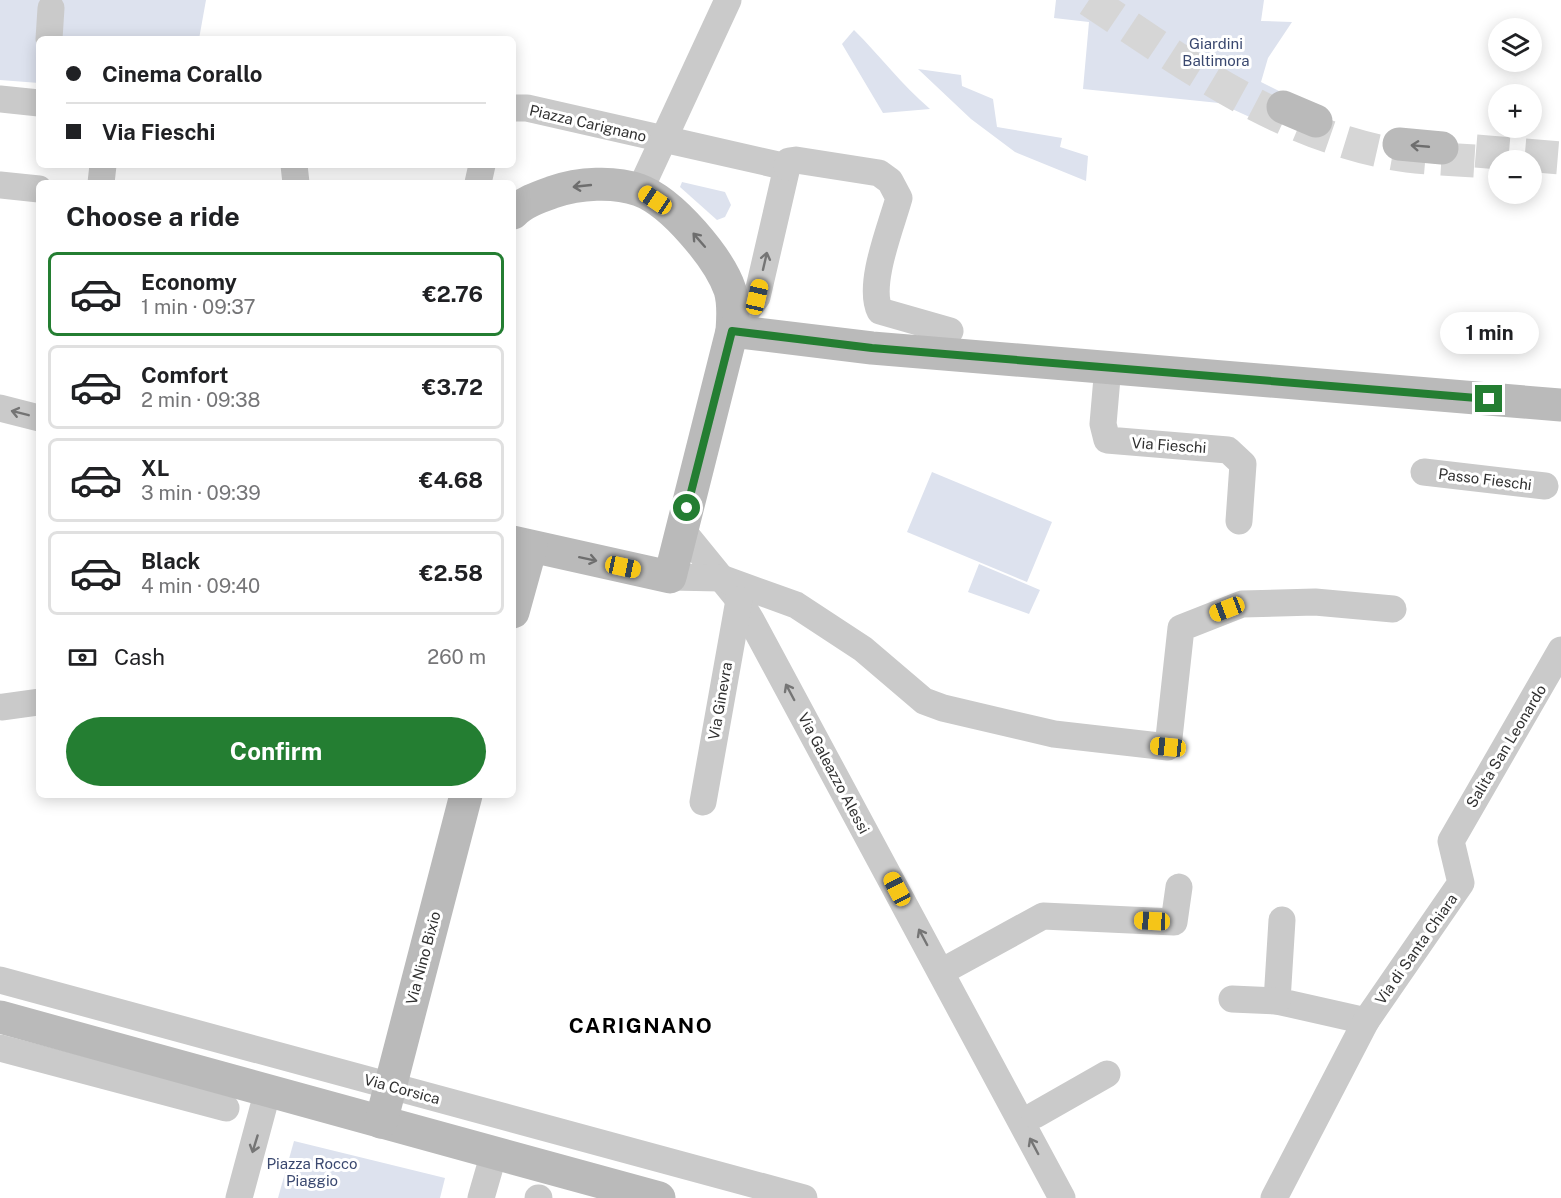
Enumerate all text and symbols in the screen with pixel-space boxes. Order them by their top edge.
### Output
map controls [1488,18,1542,204]
button: layers [1488,18,1542,72]
park label: Giardini Baltimora [1182,35,1250,69]
text: Cinema Corallo [102,61,262,87]
button: + [1488,84,1542,138]
street label: Piazza Carignano [528,101,648,145]
text: Via Fieschi [102,119,215,145]
one-way arrow [1411,140,1431,151]
button: − [1488,150,1542,204]
one-way arrow [573,181,592,192]
car [635,182,675,218]
text: Choose a ride [66,200,240,232]
one-way arrow [692,233,706,248]
one-way arrow [760,251,771,271]
icon: car [69,267,123,321]
text: Economy [141,269,237,295]
car [744,277,770,317]
text: €2.76 [422,281,483,307]
text: 1 min · 09:37 [141,295,255,319]
callout: 1 min [1440,312,1538,354]
text: 1 min [1465,321,1514,345]
icon: car [69,360,123,414]
text: Comfort [141,362,228,388]
text: €3.72 [422,374,483,400]
route end [1475,385,1502,412]
text: 2 min · 09:38 [141,388,260,412]
one-way arrow [10,406,29,418]
street label: Via Fieschi [1131,434,1207,456]
icon: car [69,453,123,507]
text: XL [141,455,169,481]
street label: Passo Fieschi [1437,465,1533,493]
text: €4.68 [419,467,483,493]
text: 3 min · 09:39 [141,481,261,505]
route start [673,494,700,521]
icon: car [69,546,123,600]
text: Black [141,548,200,574]
one-way arrow [578,554,597,566]
car [604,554,642,580]
text: €2.58 [419,560,483,586]
text: 4 min · 09:40 [141,574,260,598]
car [1207,594,1247,624]
icon: cash [66,641,99,674]
text: Cash [114,644,165,670]
text: 260 m [427,645,486,669]
street label: Via Ginevra [705,661,735,741]
street label: Salita San Leonardo [1463,682,1549,810]
one-way arrow [784,683,795,701]
street label: Via Galeazzo Alessi [795,710,873,836]
button: Confirm [66,717,486,786]
car [1149,736,1187,758]
car [881,869,913,909]
street label: Via di Santa Chiara [1371,890,1461,1008]
street label: Via Nino Bixio [402,909,444,1007]
car [1134,911,1170,931]
one-way arrow [917,929,928,947]
district label: CARIGNANO [569,1013,713,1038]
street label: Via Corsica [362,1071,442,1107]
one-way arrow [248,1134,259,1153]
one-way arrow [1028,1138,1039,1156]
park label: Piazza Rocco Piaggio [266,1155,358,1189]

